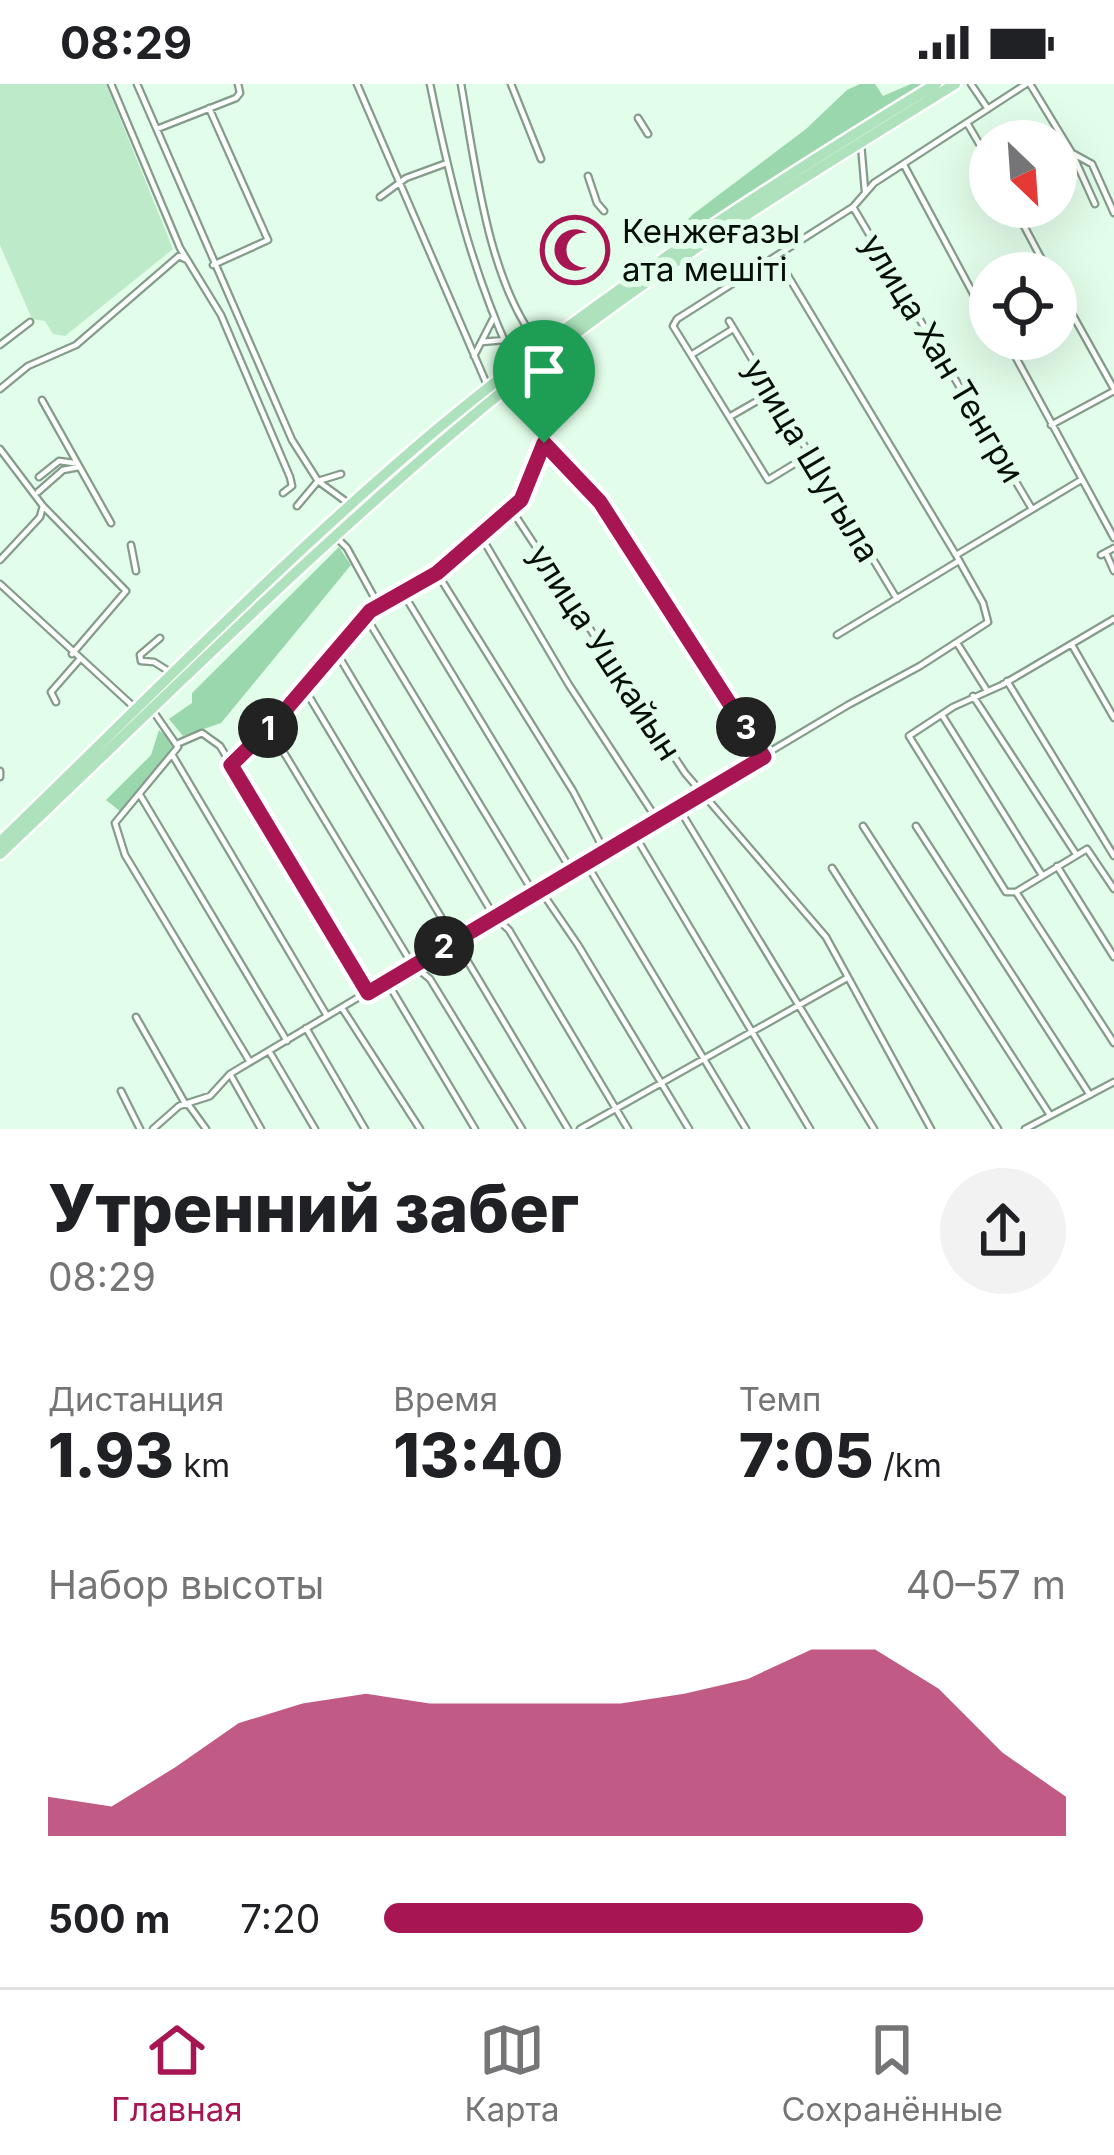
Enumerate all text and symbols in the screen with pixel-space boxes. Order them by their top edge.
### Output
text: 08:29 [60,15,192,70]
north arrow [969,120,1077,228]
map controls [969,120,1077,360]
place label: Кенжеғазы ата мешіті [622,211,800,289]
mosque icon: Кенжеғазы ата мешіті [540,215,610,285]
street label: улица Хан Тенгри [853,226,1033,490]
button: locate [969,252,1077,360]
pin [493,320,595,443]
icon: arrive [511,338,577,404]
street label: улица Шугыла [736,351,888,569]
street label: улица Ушкайын [520,537,690,767]
pin: 3 [716,697,776,757]
pin: 1 [238,698,298,758]
text: 3 [735,707,757,747]
text: 1 [261,708,275,748]
pin: 2 [414,916,474,976]
text: 2 [434,926,454,966]
text: Утренний забег [48,1168,579,1248]
button: share [940,1168,1066,1294]
text: 08:29 [48,1253,156,1300]
text: Дистанция [48,1379,224,1419]
text: Время [393,1379,498,1419]
text: Темп [739,1379,821,1419]
text: 1.93 [48,1419,174,1491]
text: 13:40 [393,1419,563,1491]
text: 7:05 [739,1419,874,1491]
text: km [174,1445,230,1485]
text: /km [874,1445,942,1485]
text: Набор высоты [48,1561,324,1608]
text: 40–57 m [906,1561,1066,1608]
text: 500 m [48,1895,170,1942]
text: 7:20 [240,1895,320,1942]
tab: Главная [111,2017,243,2129]
tab: Карта [465,2017,559,2129]
tab: Сохранённые [781,2017,1003,2129]

